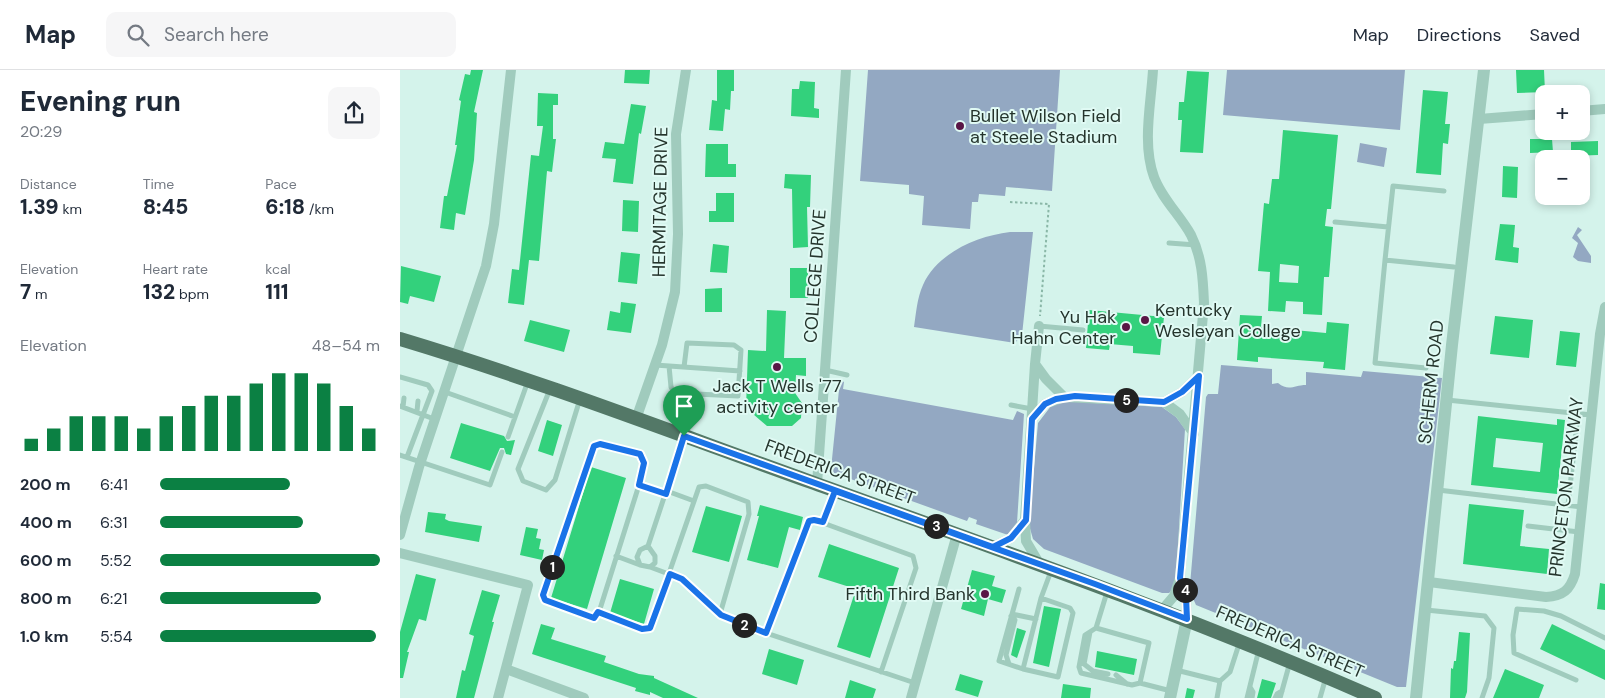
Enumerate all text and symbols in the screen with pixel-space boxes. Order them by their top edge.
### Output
search box [106,12,456,57]
text: Map [25,19,76,50]
icon: search [124,21,152,49]
text: Search here [164,22,269,47]
text: Map [1353,23,1389,47]
text: Directions [1417,23,1502,47]
text: Saved [1530,23,1580,47]
text: Evening run [20,83,181,120]
map controls [1535,85,1590,205]
button: + [1535,85,1590,140]
button: share [328,87,380,139]
place label: Bullet Wilson Field at Steele Stadium [970,104,1121,149]
marker: Bullet Wilson Field at Steele Stadium [954,120,966,132]
text: 20:29 [20,121,62,142]
street label: HERMITAGE DRIVE [647,127,673,277]
button: − [1535,150,1590,205]
text: Distance [20,175,77,193]
text: Time [143,175,174,193]
text: Pace [265,175,297,193]
text: 1.39 [20,193,59,221]
text: 8:45 [143,193,188,221]
text: 6:18 [265,193,305,221]
text: km [59,200,82,218]
text: /km [305,200,334,218]
street label: COLLEGE DRIVE [798,208,832,344]
text: Elevation [20,260,78,278]
text: Heart rate [143,260,208,278]
text: kcal [265,260,291,278]
text: 7 [20,278,31,306]
text: 132 [143,278,175,306]
text: 111 [265,278,289,306]
text: m [31,285,47,303]
text: bpm [175,285,209,303]
place label: Kentucky Wesleyan College [1155,298,1301,343]
place label: Yu Hak Hahn Center [1011,305,1116,350]
marker: Kentucky Wesleyan College [1139,314,1151,326]
street label: SCHERM ROAD [1413,319,1449,445]
marker: Yu Hak Hahn Center [1120,321,1132,333]
text: Elevation [20,335,87,356]
text: 48–54 m [312,335,380,356]
marker: Jack T Wells '77 activity center [771,361,783,373]
place label: Jack T Wells '77 activity center [712,374,842,419]
pin [663,385,705,436]
pin: 5 [1114,388,1138,412]
text: 5 [1122,391,1131,409]
icon: arrive [670,392,698,420]
street label: PRINCETON PARKWAY [1543,395,1589,578]
street label: FREDERICA STREET [761,434,919,510]
text: 200 m [20,474,71,495]
text: 6:41 [100,474,128,495]
text: 400 m [20,512,72,533]
text: 6:31 [100,512,127,533]
pin: 3 [924,514,948,538]
text: 3 [932,517,941,535]
text: 600 m [20,550,72,571]
text: 5:52 [100,550,132,571]
pin: 1 [540,554,564,580]
text: 1 [550,558,555,576]
pin: 4 [1172,578,1198,602]
text: 4 [1181,581,1190,599]
place label: Fifth Third Bank [846,582,975,606]
text: 800 m [20,588,71,609]
text: 6:21 [100,588,128,609]
marker: Fifth Third Bank [979,588,991,600]
street label: FREDERICA STREET [1212,600,1368,684]
pin: 2 [732,612,756,638]
text: 2 [740,616,749,634]
text: 1.0 km [20,626,69,647]
text: 5:54 [100,626,132,647]

